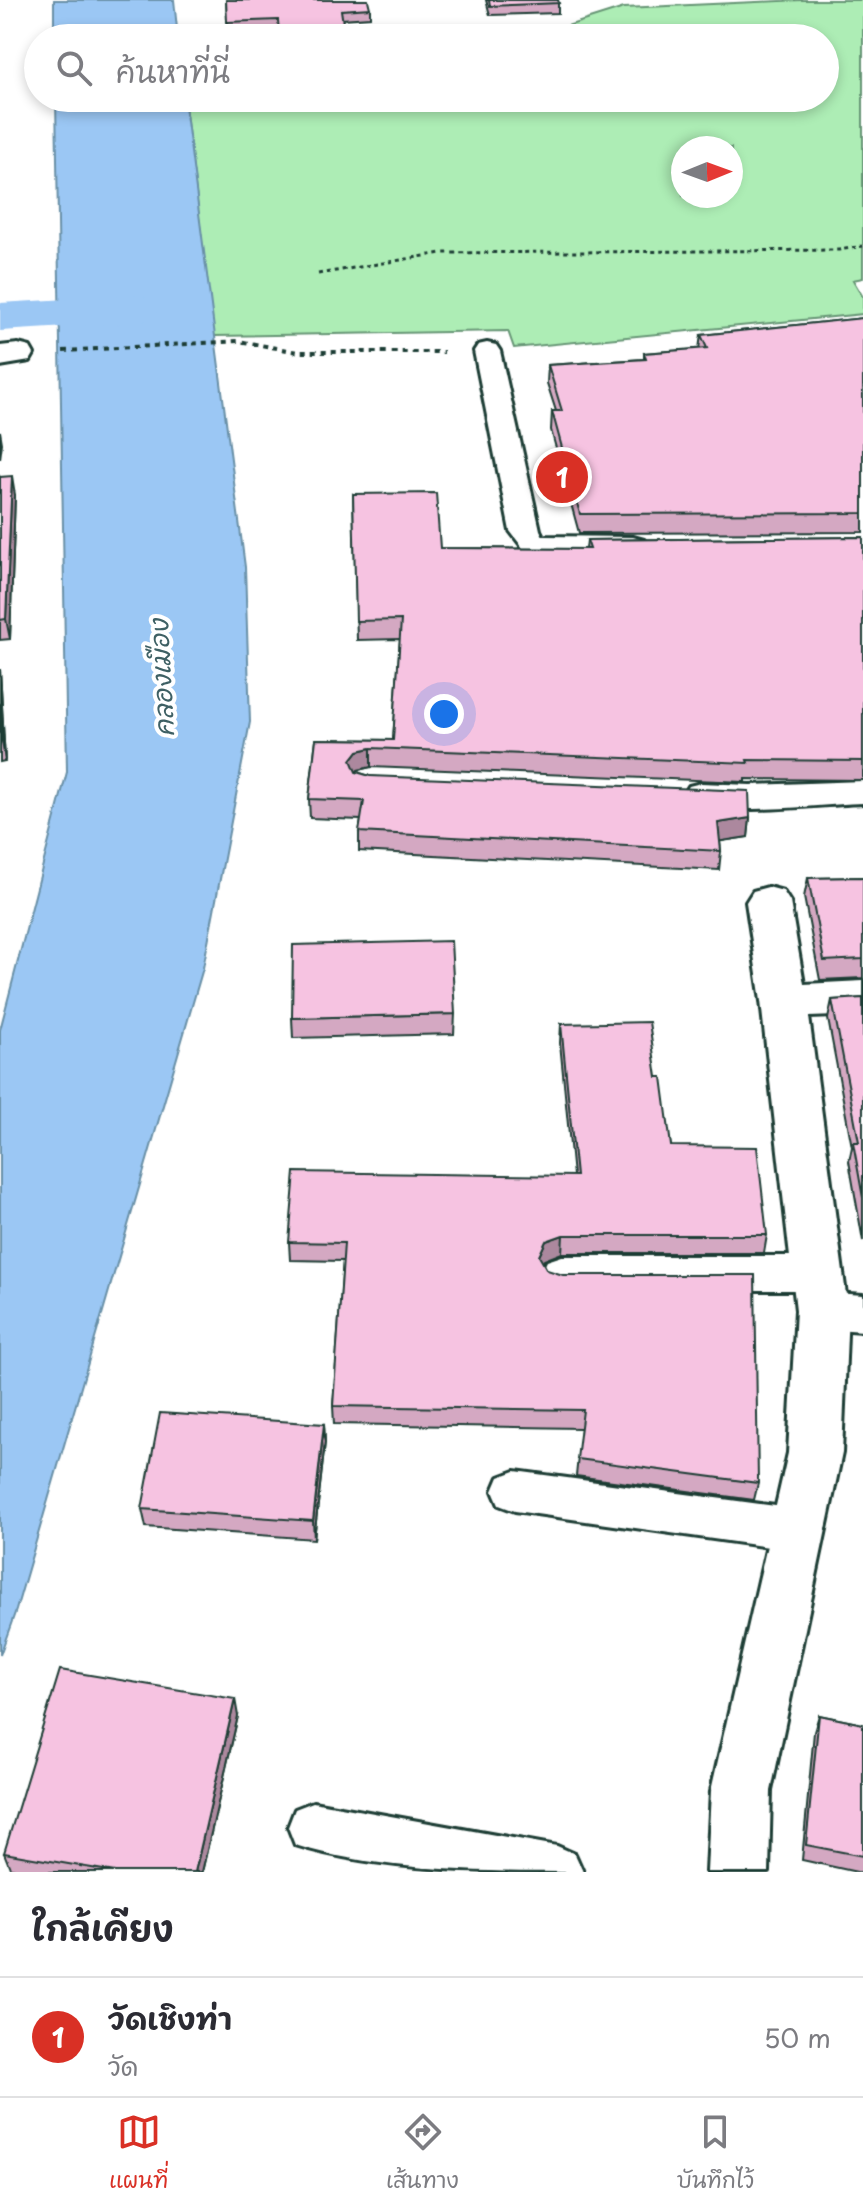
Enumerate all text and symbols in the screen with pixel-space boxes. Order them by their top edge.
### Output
search box [24,24,839,112]
icon: search [52,46,96,90]
text: ค้นหาที่นี่ [116,48,230,93]
north arrow [671,136,743,208]
pin: 1 [536,447,588,507]
water label: คลองเมือง [138,616,183,738]
your location [424,694,464,734]
text: ใกล้เคียง [32,1901,174,1953]
text: วัดเชิงท่า [108,1995,232,2040]
text: 1 [52,2018,64,2057]
text: 50 m [764,2018,831,2057]
text: วัด [108,2046,138,2085]
tab: แผนที่ [109,2110,168,2196]
tab: เส้นทาง [386,2110,459,2196]
tab: บันทึกไว้ [677,2110,754,2196]

